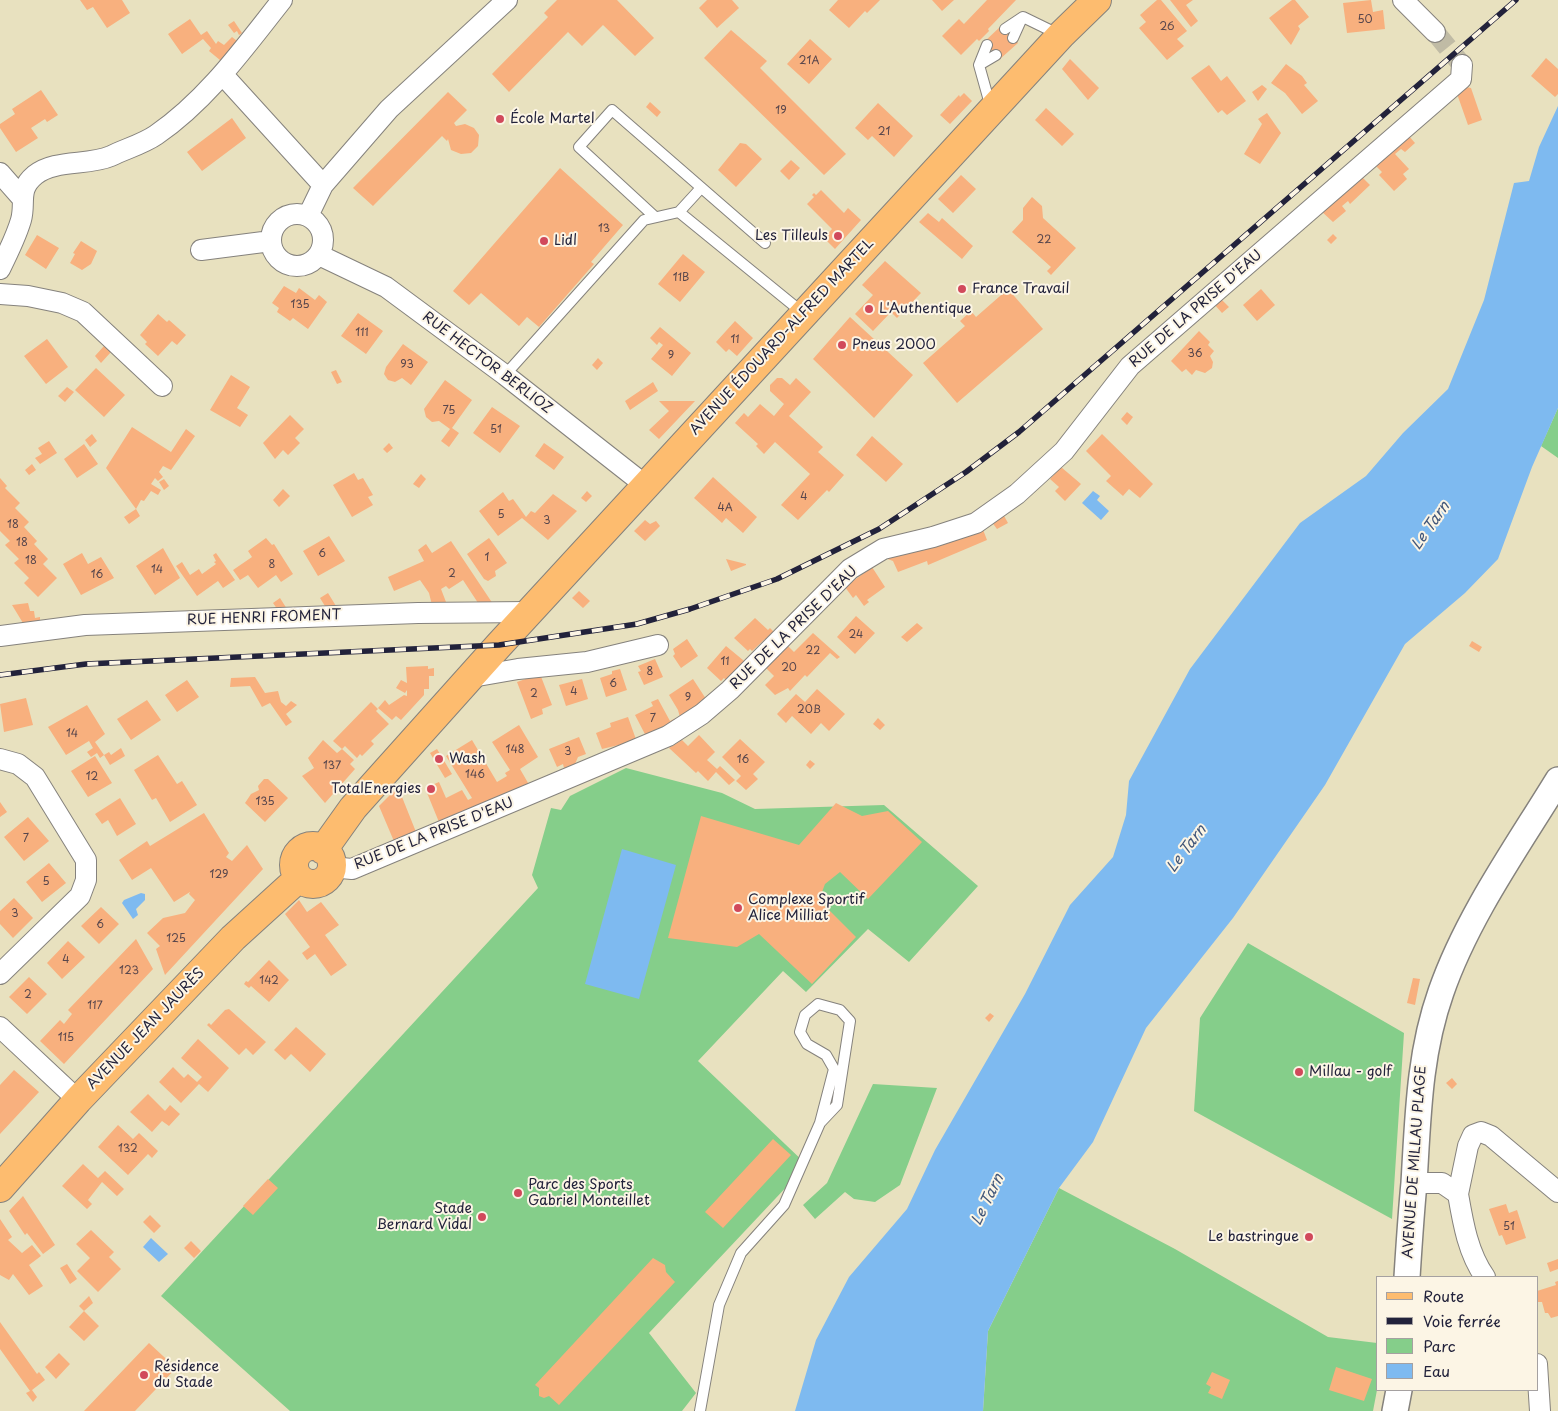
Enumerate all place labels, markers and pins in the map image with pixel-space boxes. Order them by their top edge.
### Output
place label: École Martel [510,111,595,127]
marker: École Martel [494,113,506,125]
place label: Les Tilleuls [755,228,828,244]
marker: Les Tilleuls [832,230,844,242]
place label: Lidl [554,233,577,249]
marker: Lidl [538,235,550,247]
place label: France Travail [972,281,1069,297]
marker: France Travail [956,283,968,295]
place label: L'Authentique [879,301,972,317]
marker: L'Authentique [863,303,875,315]
place label: Pneus 2000 [852,337,936,353]
marker: Pneus 2000 [836,339,848,351]
place label: Wash [449,751,486,767]
marker: Wash [433,753,445,765]
place label: TotalEnergies [331,781,421,797]
marker: TotalEnergies [425,783,437,795]
place label: Complexe Sportif Alice Milliat [748,892,864,924]
marker: Complexe Sportif Alice Milliat [732,902,744,914]
place label: Millau - golf [1309,1064,1392,1080]
marker: Millau - golf [1293,1066,1305,1078]
place label: Parc des Sports Gabriel Monteillet [528,1177,650,1210]
marker: Parc des Sports Gabriel Monteillet [512,1187,524,1199]
place label: Stade Bernard Vidal [377,1201,472,1234]
marker: Stade Bernard Vidal [476,1211,488,1223]
place label: Le bastringue [1208,1229,1299,1245]
marker: Le bastringue [1303,1231,1315,1243]
place label: Résidence du Stade [154,1359,219,1391]
marker: Résidence du Stade [138,1369,150,1381]

